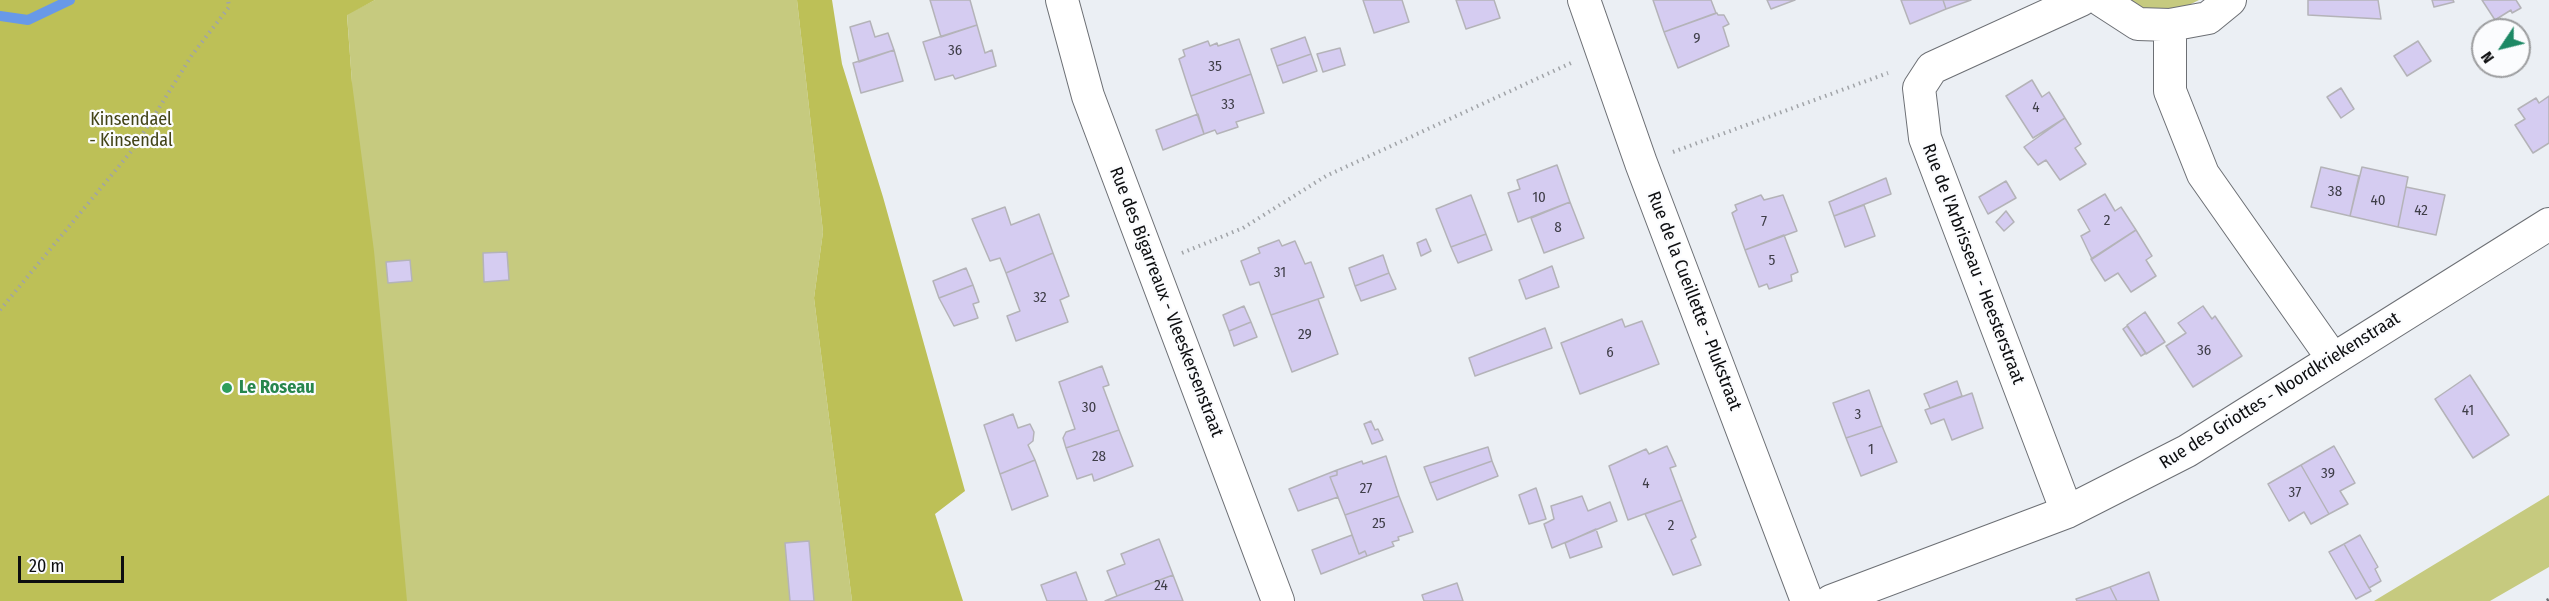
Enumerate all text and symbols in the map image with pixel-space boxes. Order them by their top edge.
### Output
north arrow [2471,18,2531,78]
house number: 9 [1693,30,1701,48]
house number: 36 [948,42,962,60]
text: N [2477,48,2498,67]
house number: 35 [1208,58,1222,76]
house number: 33 [1221,96,1235,114]
house number: 4 [2032,99,2040,117]
park label: Kinsendael - Kinsendal [89,109,173,152]
street label: Rue de l'Arbrisseau - Heesterstraat [1917,141,2029,387]
street label: Rue des Bigarreaux - Vleeskersenstraat [1104,164,1228,440]
house number: 38 [2328,183,2342,201]
street label: Rue de la Cueillette - Plukstraat [1642,188,1746,414]
house number: 10 [1532,189,1546,207]
house number: 40 [2370,192,2386,210]
house number: 42 [2414,202,2428,220]
house number: 2 [2104,212,2110,230]
house number: 7 [1761,213,1767,231]
house number: 8 [1554,219,1562,237]
house number: 5 [1769,252,1775,270]
house number: 31 [1274,264,1286,282]
house number: 32 [1033,289,1047,307]
street label: Rue des Griottes - Noordkriekenstraat [2156,308,2404,474]
house number: 29 [1298,326,1312,344]
house number: 36 [2197,342,2211,360]
house number: 6 [1606,344,1614,362]
place label: Le Roseau [239,377,314,399]
marker: Le Roseau [220,381,234,395]
house number: 30 [1082,399,1096,417]
house number: 41 [2462,402,2474,420]
house number: 3 [1855,406,1861,424]
house number: 1 [1868,441,1874,459]
house number: 28 [1092,448,1106,466]
house number: 39 [2321,465,2335,483]
house number: 4 [1642,475,1650,493]
house number: 27 [1360,480,1372,498]
house number: 37 [2289,484,2301,502]
house number: 25 [1372,515,1386,533]
house number: 2 [1668,517,1674,535]
scale bar [21,544,128,582]
text: 20 m [29,555,64,577]
house number: 24 [1154,577,1168,595]

